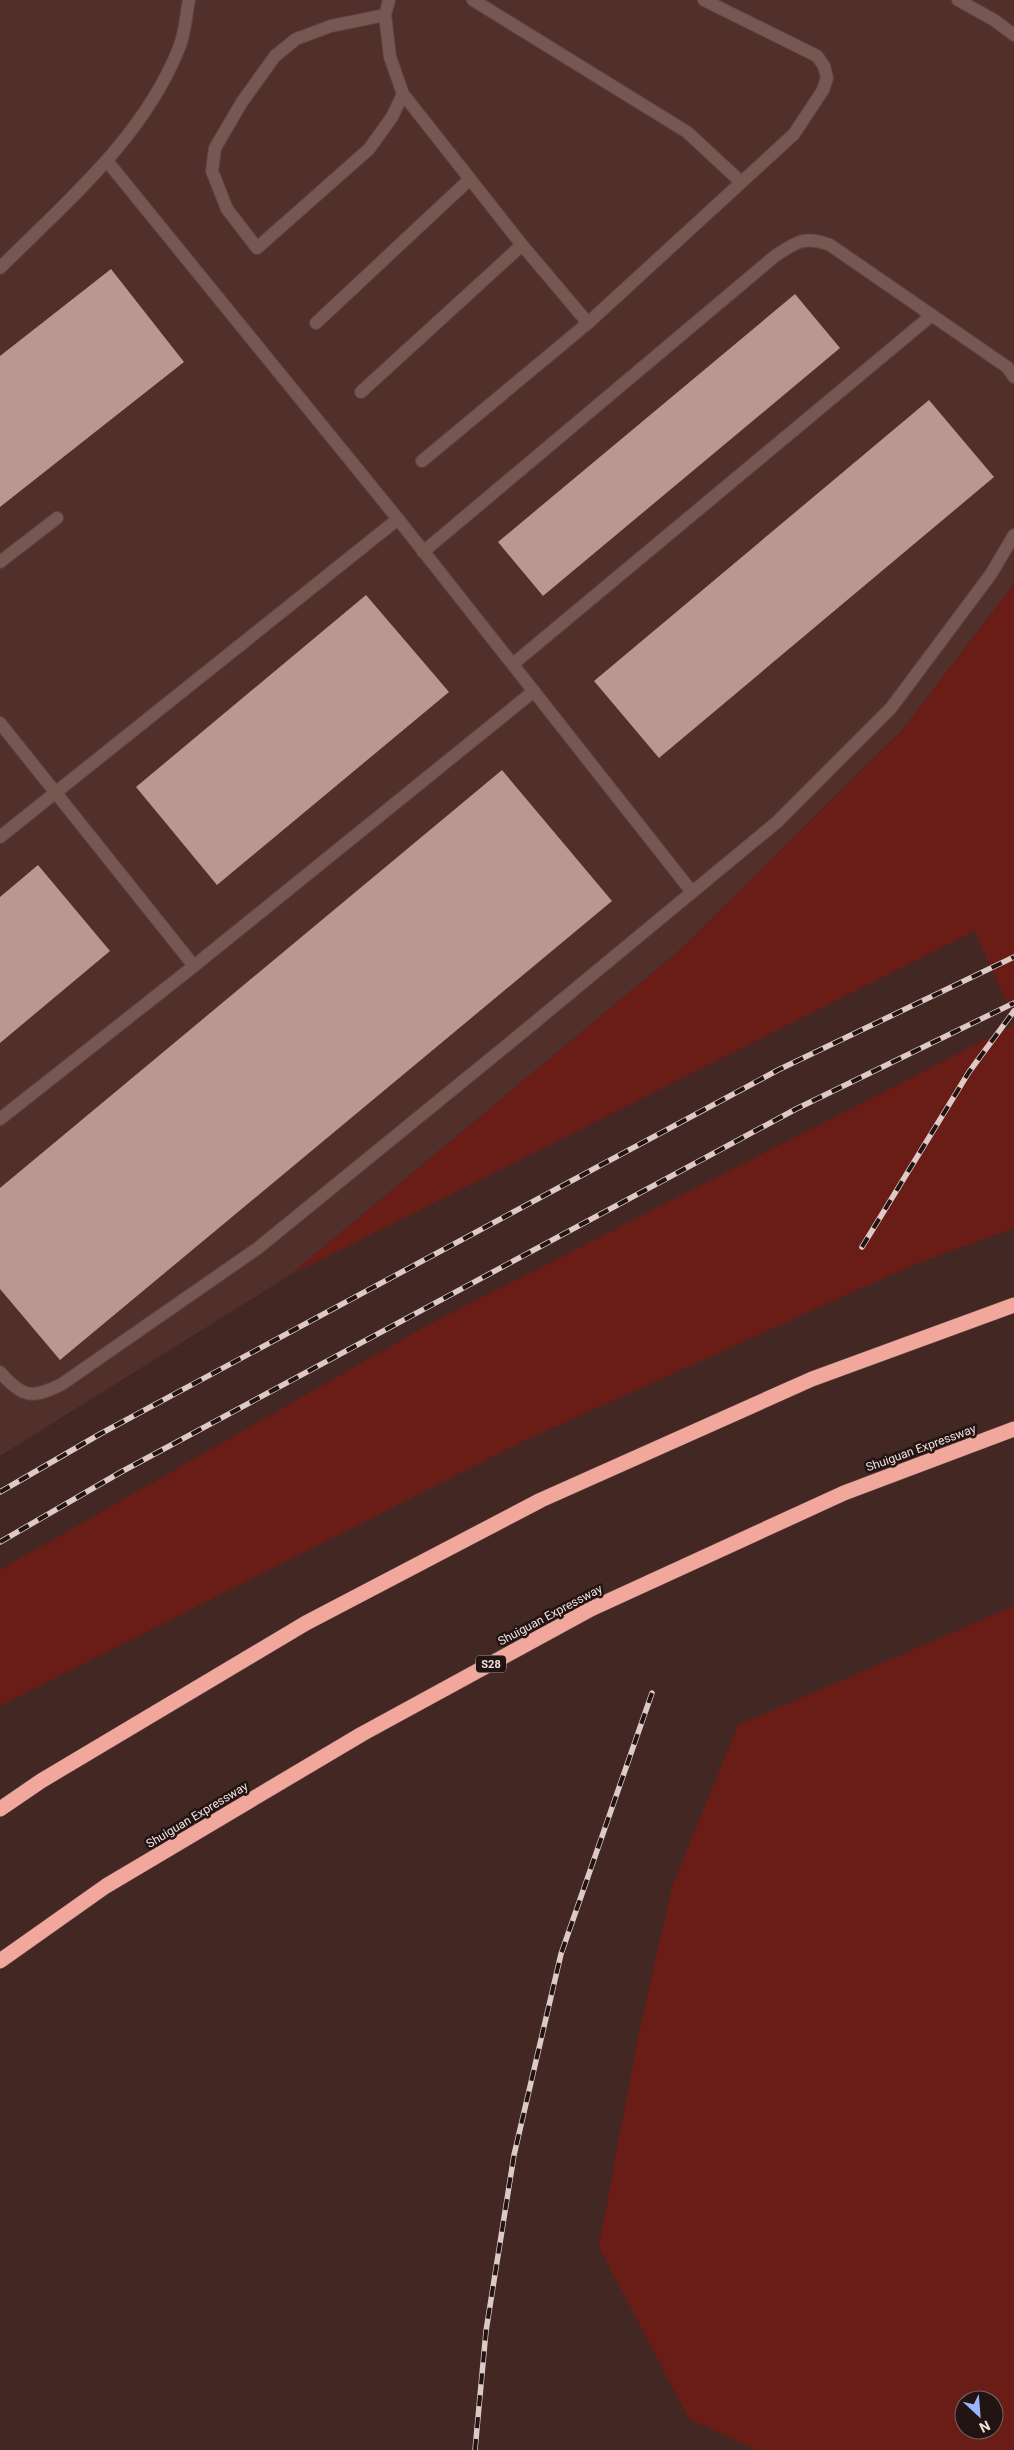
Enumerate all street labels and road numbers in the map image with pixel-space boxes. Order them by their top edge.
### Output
street label: Shuiguan Expressway [864,1421,978,1474]
street label: Shuiguan Expressway [495,1581,605,1648]
road number: S28 [476,1656,506,1672]
street label: Shuiguan Expressway [144,1779,251,1851]

